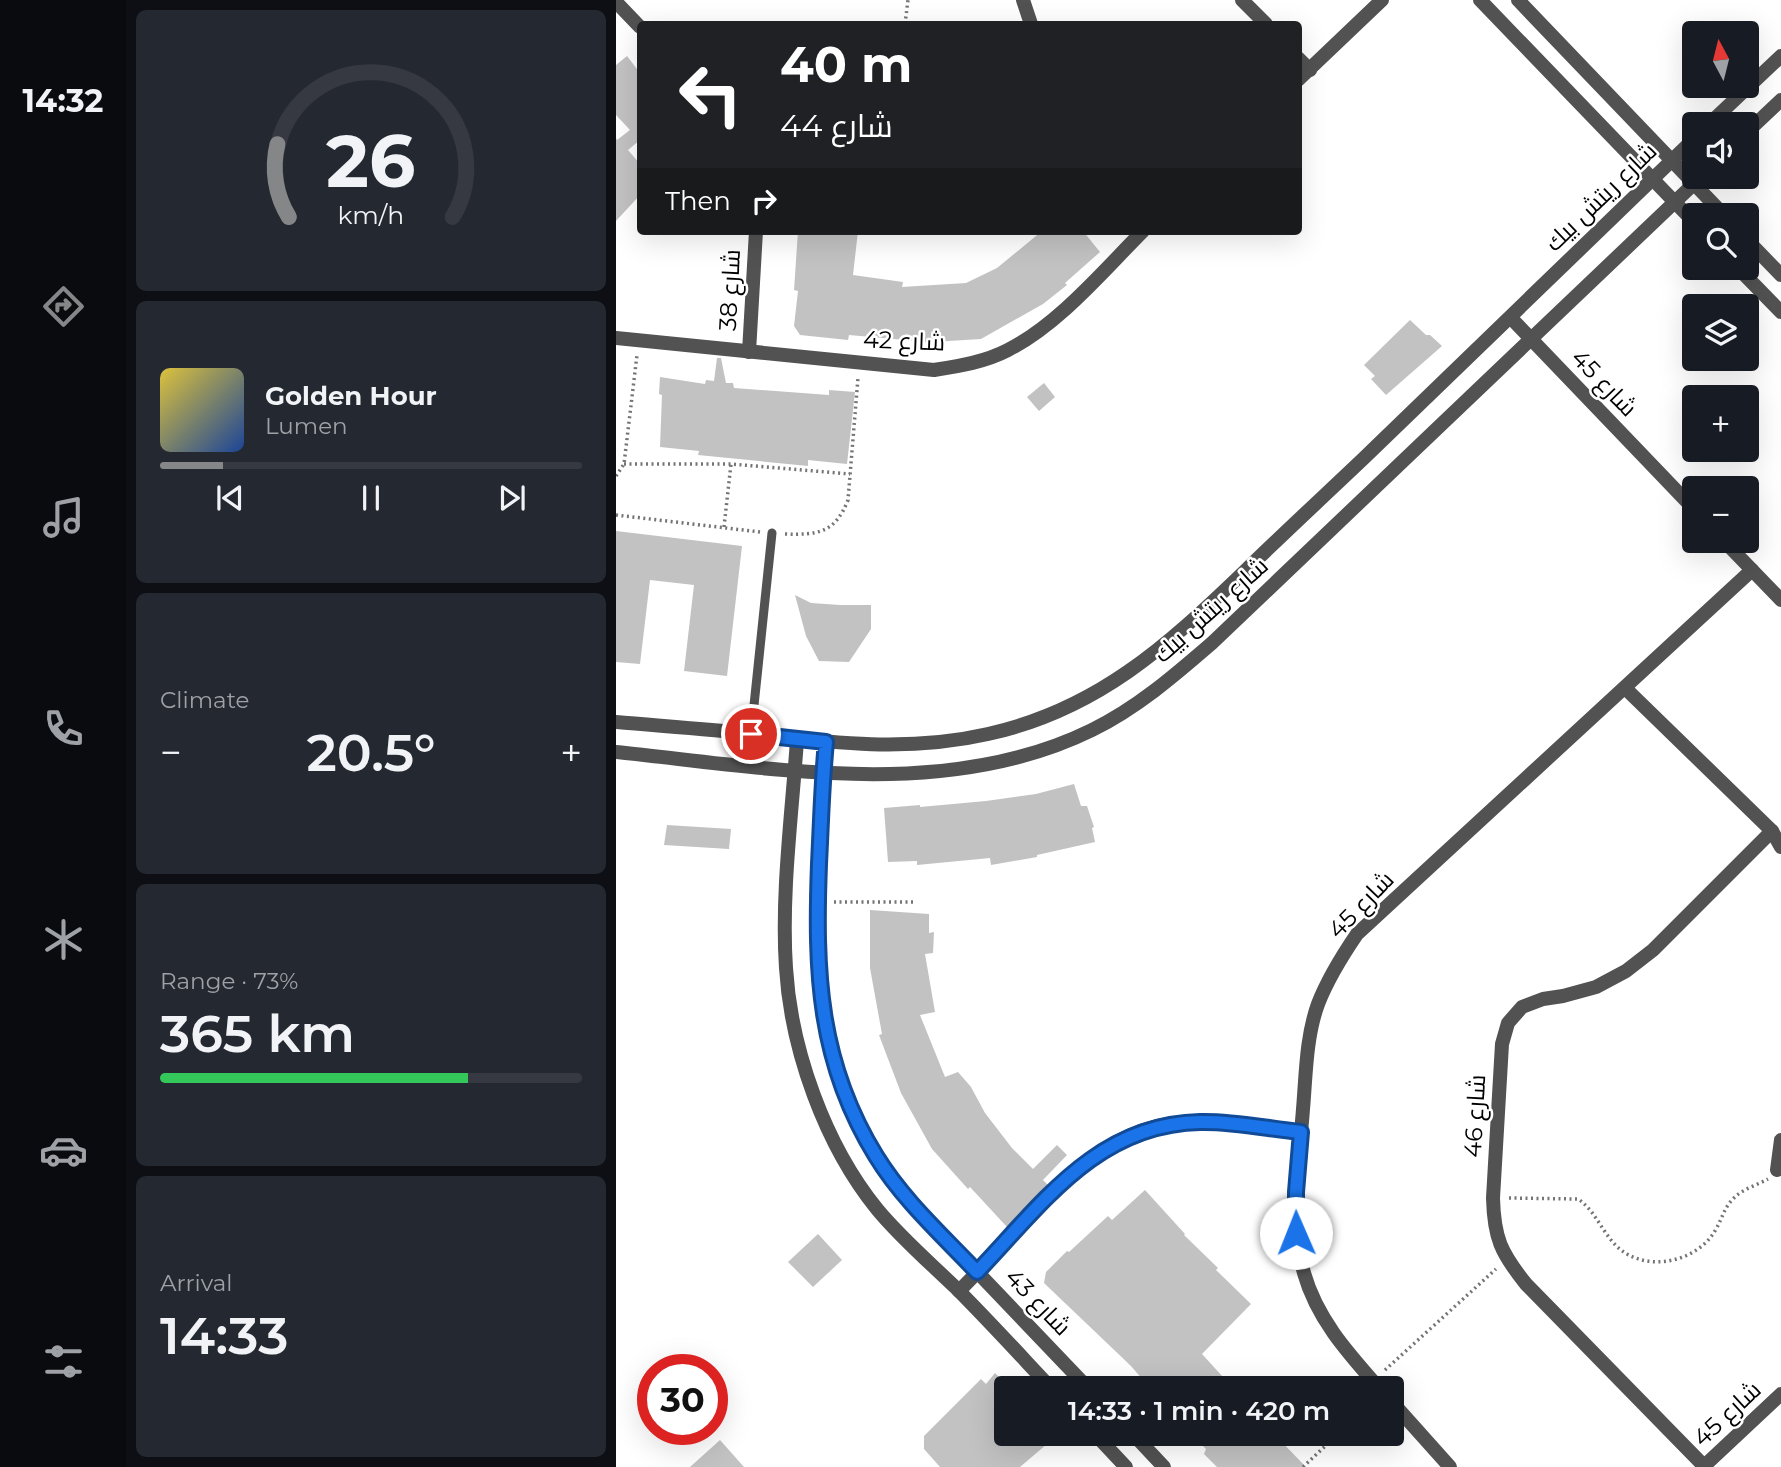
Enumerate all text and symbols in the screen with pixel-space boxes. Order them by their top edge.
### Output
north arrow [1682,21,1759,98]
map controls [1682,21,1759,553]
text: 40 m [780,35,912,94]
icon: left [665,49,756,140]
text: 14:32 [23,81,103,120]
text: شارع 44 [780,106,893,145]
button: sound [1682,112,1759,189]
text: 26 [326,117,416,205]
street label: شارع ريتش بيك [1539,136,1664,258]
icon: right [745,182,783,220]
text: Then [665,185,731,217]
text: km/h [338,200,404,230]
button: search [1682,203,1759,280]
street label: شارع 38 [713,248,748,332]
icon: directions [39,282,88,331]
button: layers [1682,294,1759,371]
street label: شارع 42 [862,325,946,358]
street label: شارع 45 [1564,343,1643,424]
text: Golden Hour [265,380,437,412]
button: + [1682,385,1759,462]
text: Lumen [265,412,348,440]
button: − [1682,476,1759,553]
icon: previous [211,479,249,517]
icon: pause [352,479,390,517]
icon: next [493,479,531,517]
icon: music [39,493,88,542]
street label: شارع ريتش بيك [1148,551,1275,670]
text: Climate [160,686,249,714]
icon: phone [39,704,88,753]
pin [721,704,781,764]
icon: arrive [732,715,770,753]
text: 20.5° [307,721,435,784]
text: − [160,729,182,776]
text: + [560,729,582,776]
street label: شارع 45 [1322,865,1401,946]
icon: climate [39,915,88,964]
text: Range · 73% [160,967,298,995]
text: 365 km [160,1002,355,1065]
street label: شارع 46 [1458,1074,1493,1158]
icon: car [39,1126,88,1175]
position arrow [1259,1196,1333,1270]
street label: شارع 43 [998,1262,1077,1343]
text: Arrival [160,1269,233,1297]
text: 14:33 [160,1304,288,1367]
icon: filters [39,1337,88,1386]
speed limit sign: 30 [637,1354,728,1445]
street label: شارع 45 [1687,1375,1768,1454]
text: 14:33 · 1 min · 420 m [1068,1395,1330,1427]

